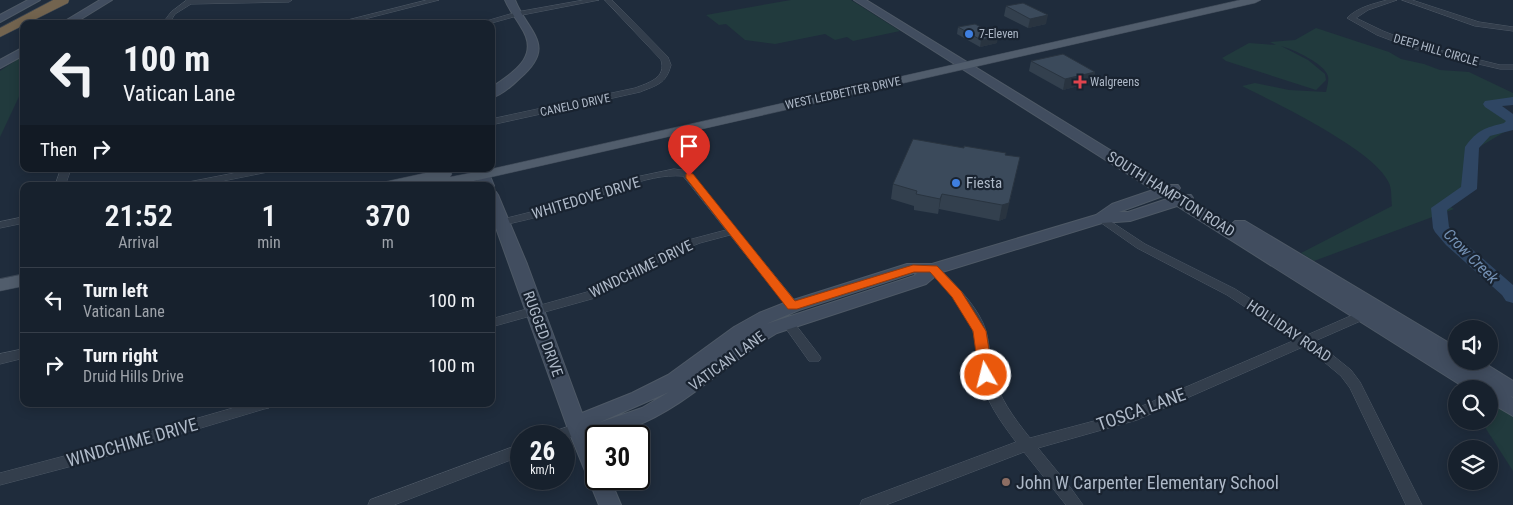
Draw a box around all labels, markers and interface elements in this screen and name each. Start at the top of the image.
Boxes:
place label: 7-Eleven [979,27,1019,41]
marker: 7-Eleven [963,28,975,40]
street label: DEEP HILL CIRCLE [1392,31,1480,69]
text: 100 m [123,39,210,80]
icon: left [40,40,105,105]
street label: WEST LEDBETTER DRIVE [784,74,902,112]
place label: Walgreens [1090,75,1139,89]
marker: Walgreens [1074,76,1086,88]
text: Vatican Lane [123,81,235,106]
street label: CANELO DRIVE [539,91,611,119]
pin [668,125,710,176]
icon: arrive [675,132,703,160]
icon: right [87,135,115,163]
text: Then [40,138,77,161]
street label: SOUTH HAMPTON ROAD [1104,147,1238,241]
street label: WHITEDOVE DRIVE [530,173,642,223]
place label: Fiesta [966,174,1002,192]
marker: Fiesta [950,177,962,189]
text: 21:52 [104,198,173,233]
text: 1 [261,198,277,233]
text: 370 [365,198,410,233]
water label: Crow Creek [1440,225,1503,288]
text: Arrival [118,233,159,252]
text: min [257,233,281,252]
text: m [382,233,394,252]
street label: WINDCHIME DRIVE [586,236,696,302]
text: Turn left [83,279,148,302]
icon: left [40,286,68,314]
text: 100 m [428,289,475,312]
street label: RUGGED DRIVE [519,289,567,379]
street label: HOLLIDAY ROAD [1243,296,1335,366]
text: Vatican Lane [83,302,165,321]
map controls [1448,320,1498,490]
button: sound [1448,320,1498,370]
street label: VATICAN LANE [685,327,769,395]
text: Turn right [83,344,158,367]
position arrow [959,348,1011,400]
icon: right [40,351,68,379]
text: 100 m [428,354,475,377]
text: Druid Hills Drive [83,367,184,386]
button: search [1448,380,1498,430]
street label: TOSCA LANE [1094,383,1188,435]
street label: WINDCHIME DRIVE [64,413,200,471]
speed limit sign: 30 [585,425,650,490]
text: 26 [530,437,555,466]
button: layers [1448,440,1498,490]
text: km/h [530,463,555,477]
place label: John W Carpenter Elementary School [1016,472,1279,493]
marker: John W Carpenter Elementary School [1000,476,1012,488]

